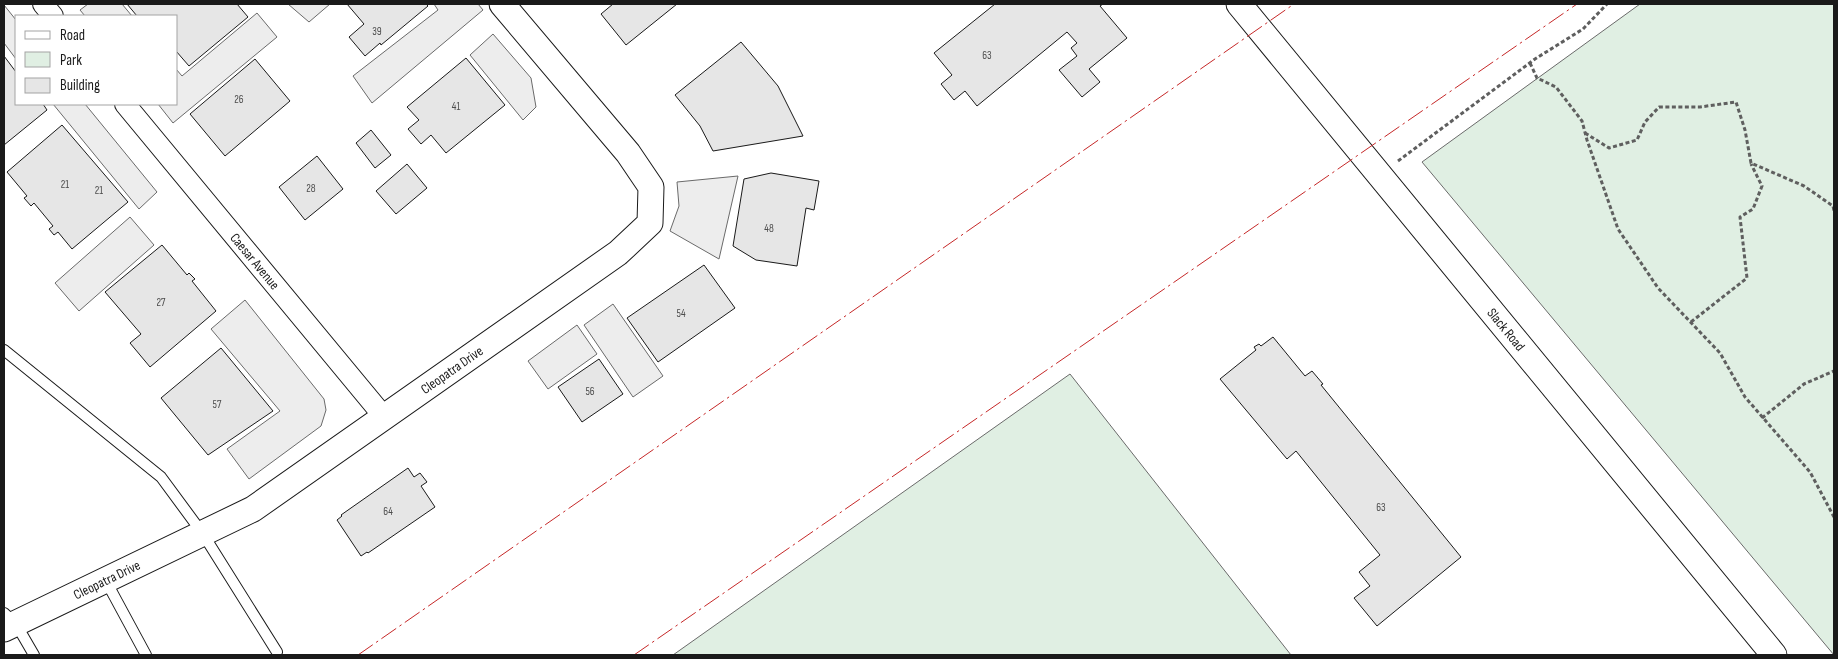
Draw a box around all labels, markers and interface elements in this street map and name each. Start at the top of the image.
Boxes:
legend [15,15,178,105]
house number: 39 [372,25,382,38]
text: Road [60,26,85,45]
house number: 63 [982,49,992,62]
text: Park [60,51,82,70]
text: Building [60,76,100,95]
house number: 26 [234,93,244,106]
house number: 41 [452,100,460,113]
house number: 21 [61,178,69,191]
house number: 28 [306,182,316,195]
house number: 21 [95,184,103,197]
house number: 48 [764,222,774,235]
street label: Caesar Avenue [227,229,284,293]
house number: 27 [157,296,166,309]
street label: Slack Road [1484,304,1529,354]
house number: 54 [676,307,686,320]
street label: Cleopatra Drive [417,342,486,397]
house number: 56 [585,385,595,398]
house number: 57 [213,398,222,411]
house number: 63 [1376,501,1386,514]
house number: 64 [383,505,393,518]
street label: Cleopatra Drive [70,556,143,603]

